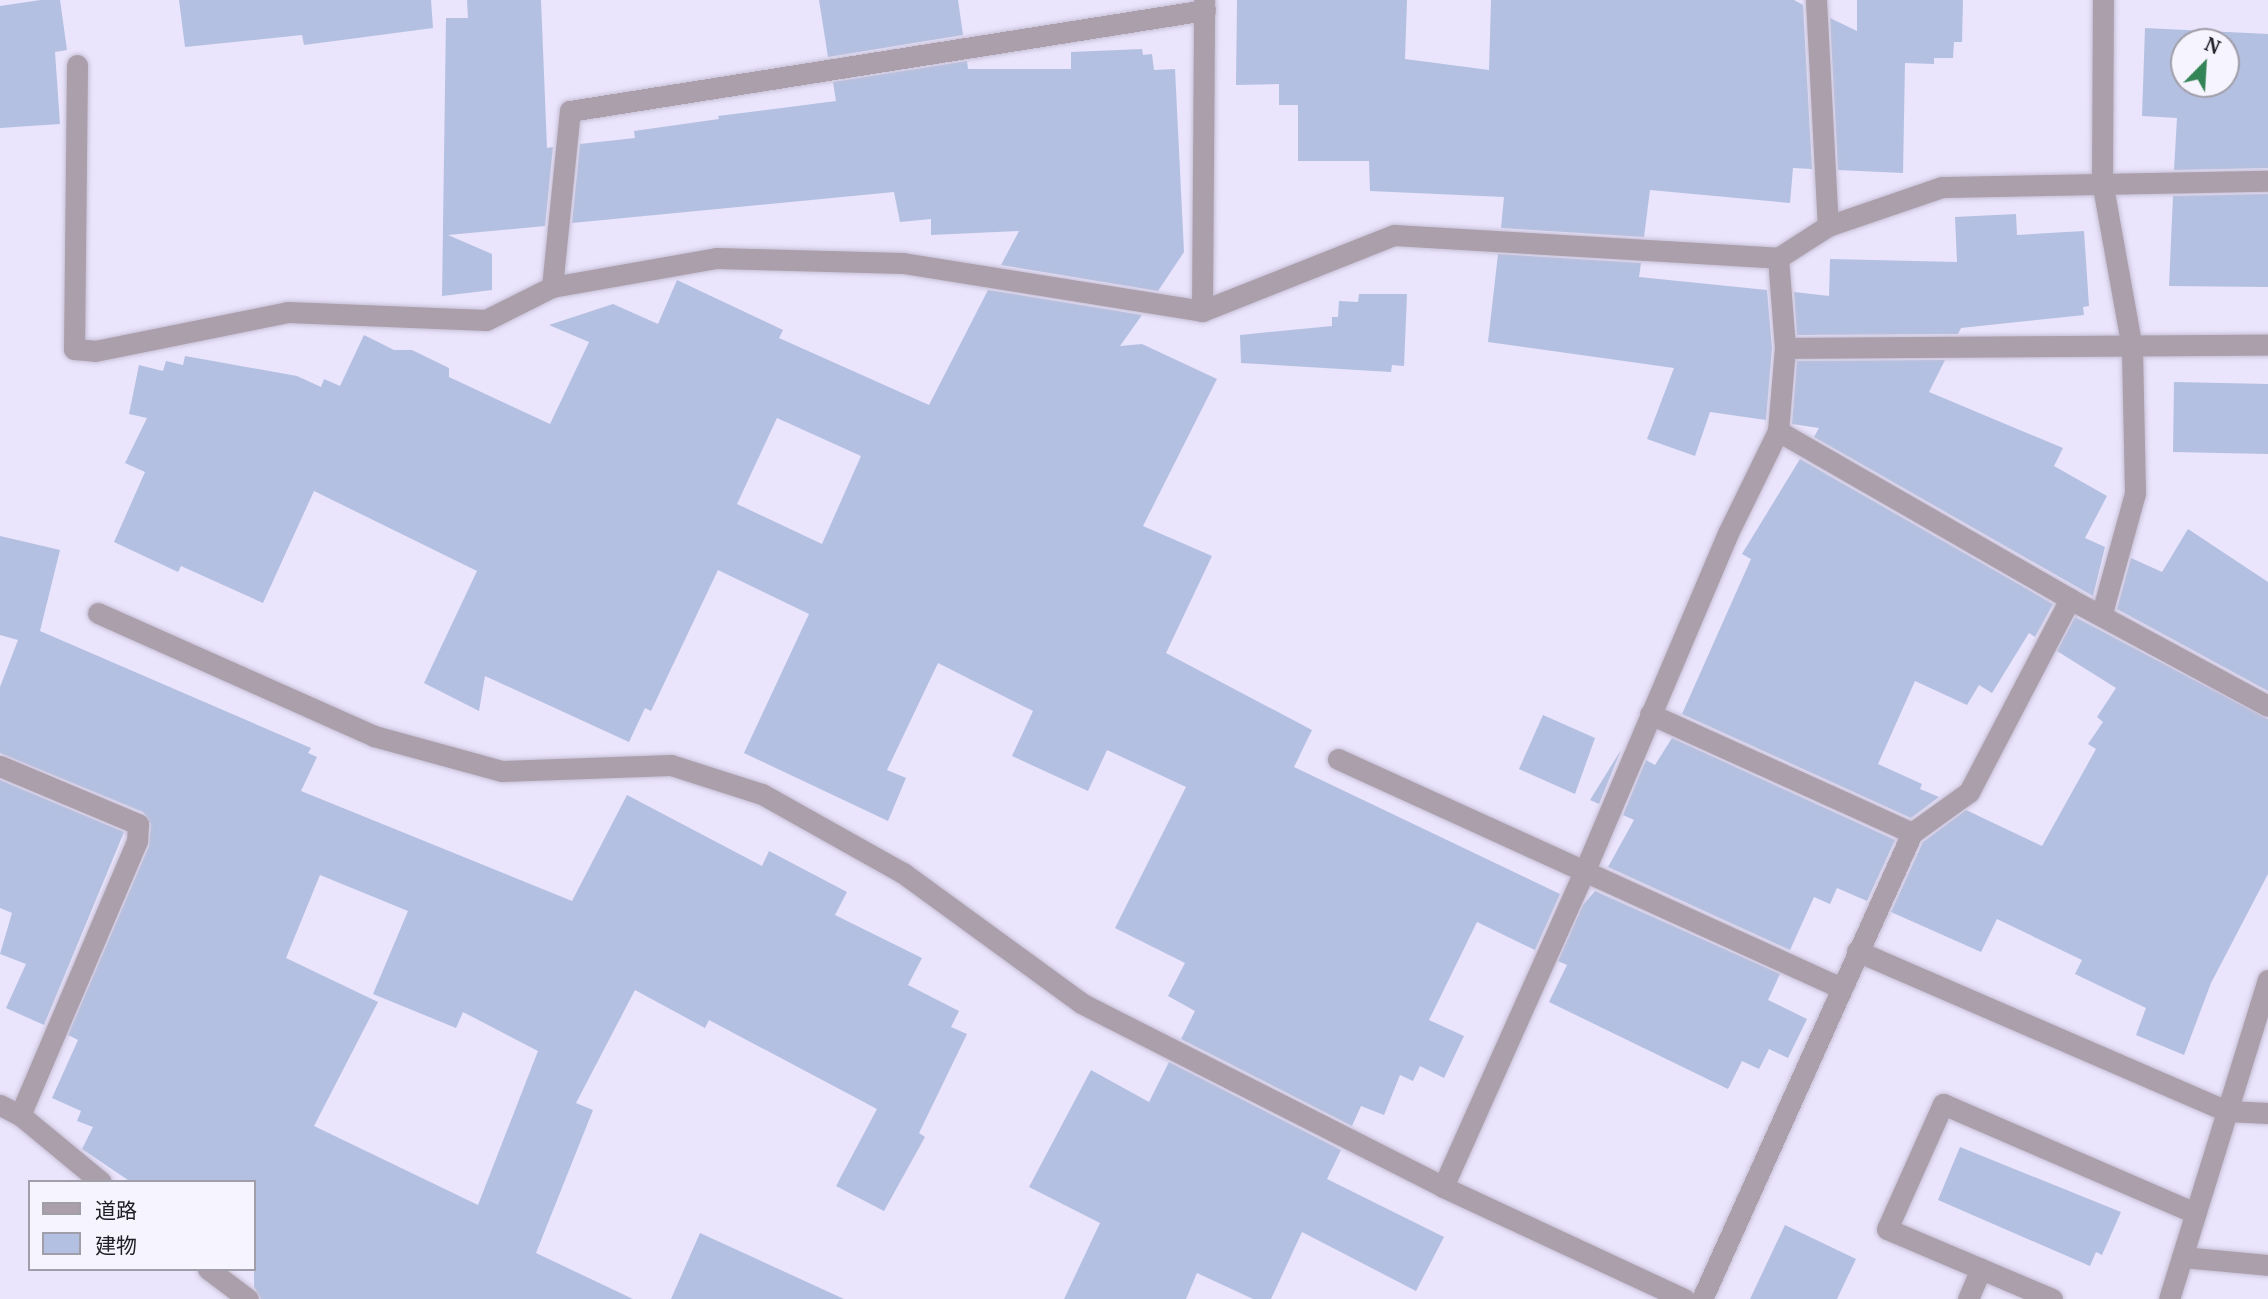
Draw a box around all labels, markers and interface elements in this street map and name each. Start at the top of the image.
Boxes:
north arrow [2170,28,2240,98]
text: N [2201,31,2225,60]
legend [28,1180,256,1271]
text: 道路 [95,1196,137,1224]
text: 建物 [95,1231,137,1259]

